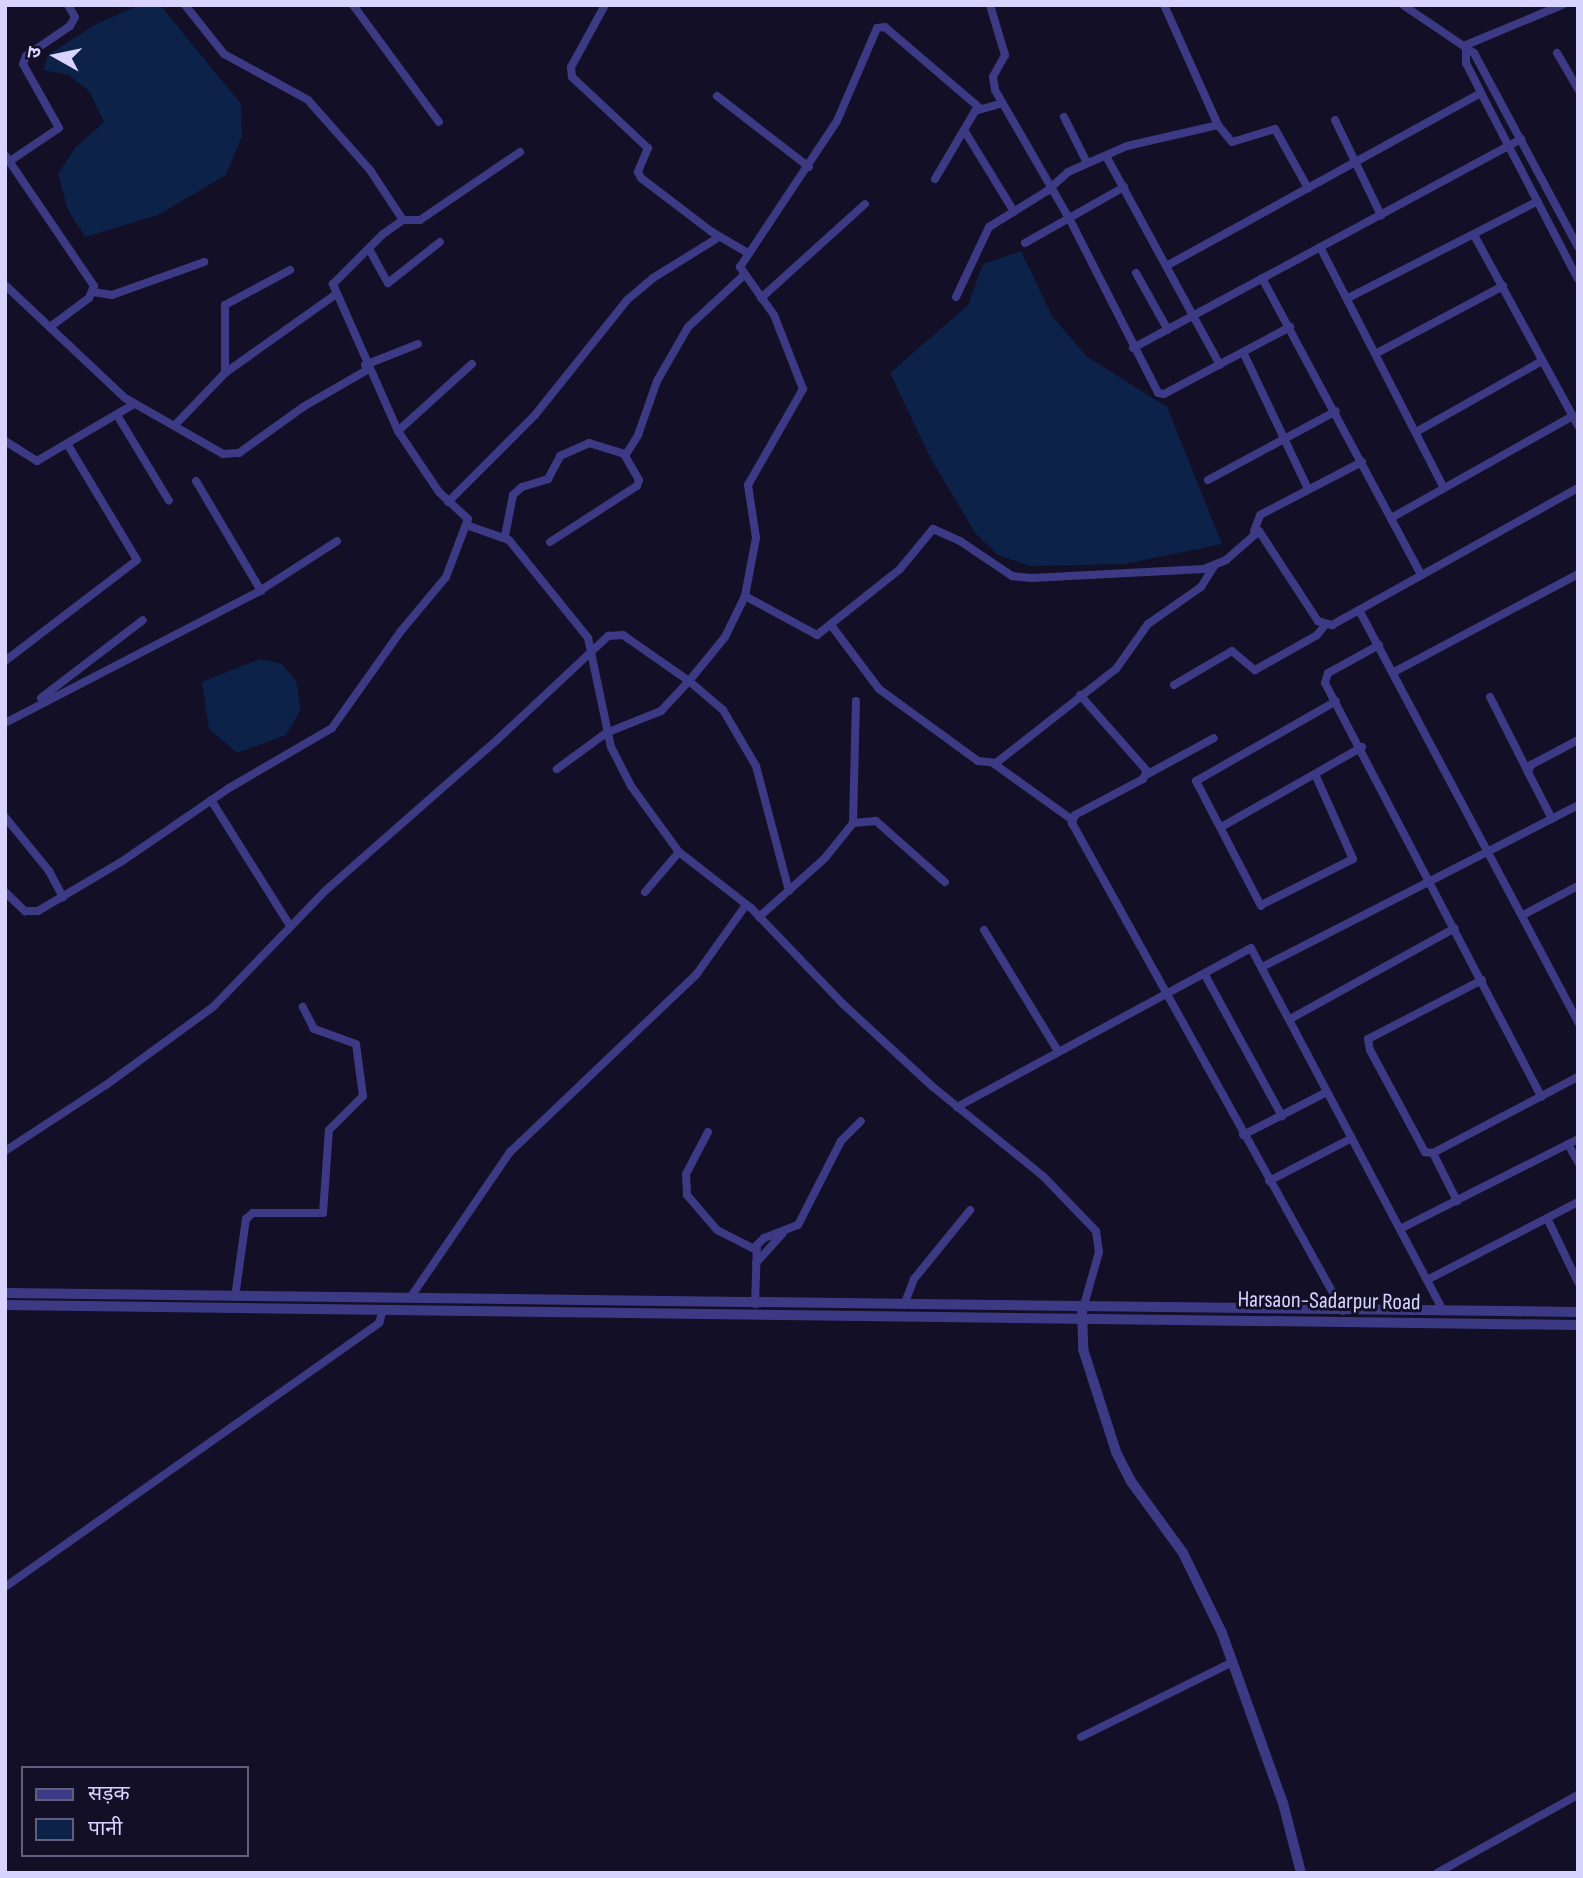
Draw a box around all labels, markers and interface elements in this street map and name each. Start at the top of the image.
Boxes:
north arrow [21,21,91,91]
text: उ [23,45,47,60]
street label: Harsaon-Sadarpur Road [1237,1286,1421,1316]
legend [21,1766,248,1857]
text: सड़क [88,1781,130,1806]
text: पानी [88,1816,122,1841]

